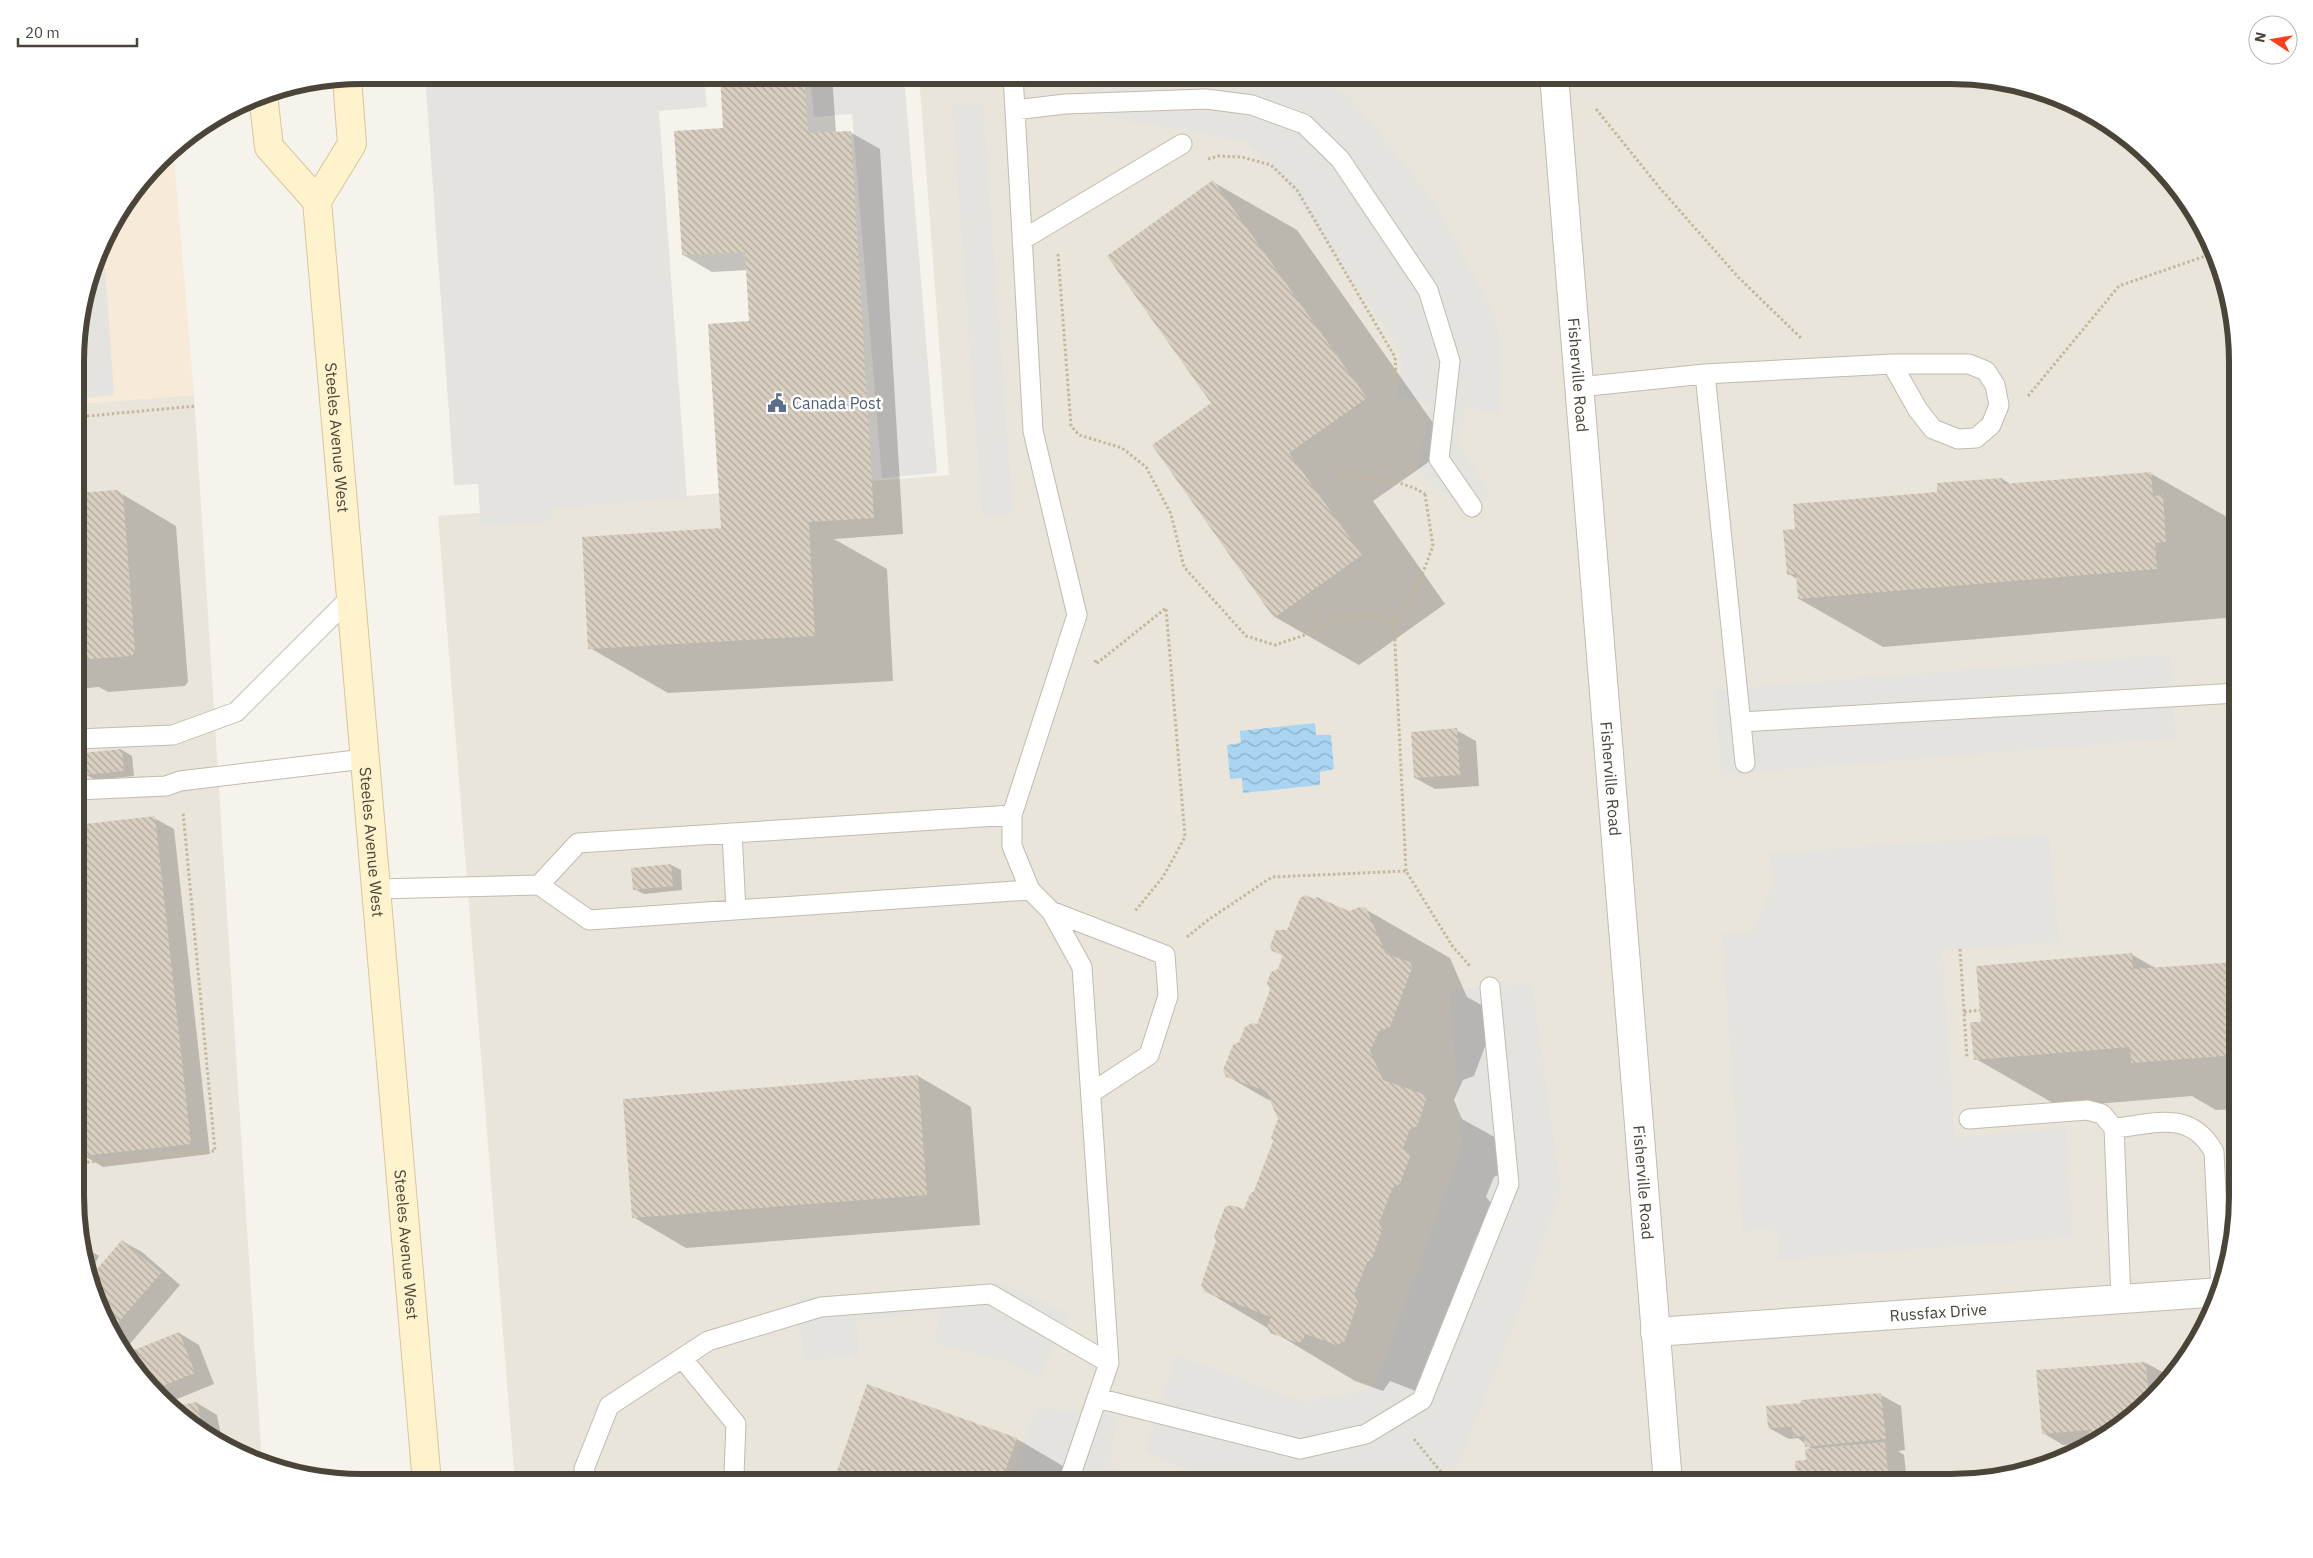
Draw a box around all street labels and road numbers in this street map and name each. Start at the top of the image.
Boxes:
street label: Fisherville Road [1564,317,1593,433]
street label: Steeles Avenue West [321,362,354,513]
street label: Fisherville Road [1596,721,1626,837]
street label: Steeles Avenue West [356,766,388,918]
street label: Fisherville Road [1629,1124,1658,1240]
street label: Steeles Avenue West [390,1169,423,1320]
street label: Russfax Drive [1889,1299,1988,1325]

